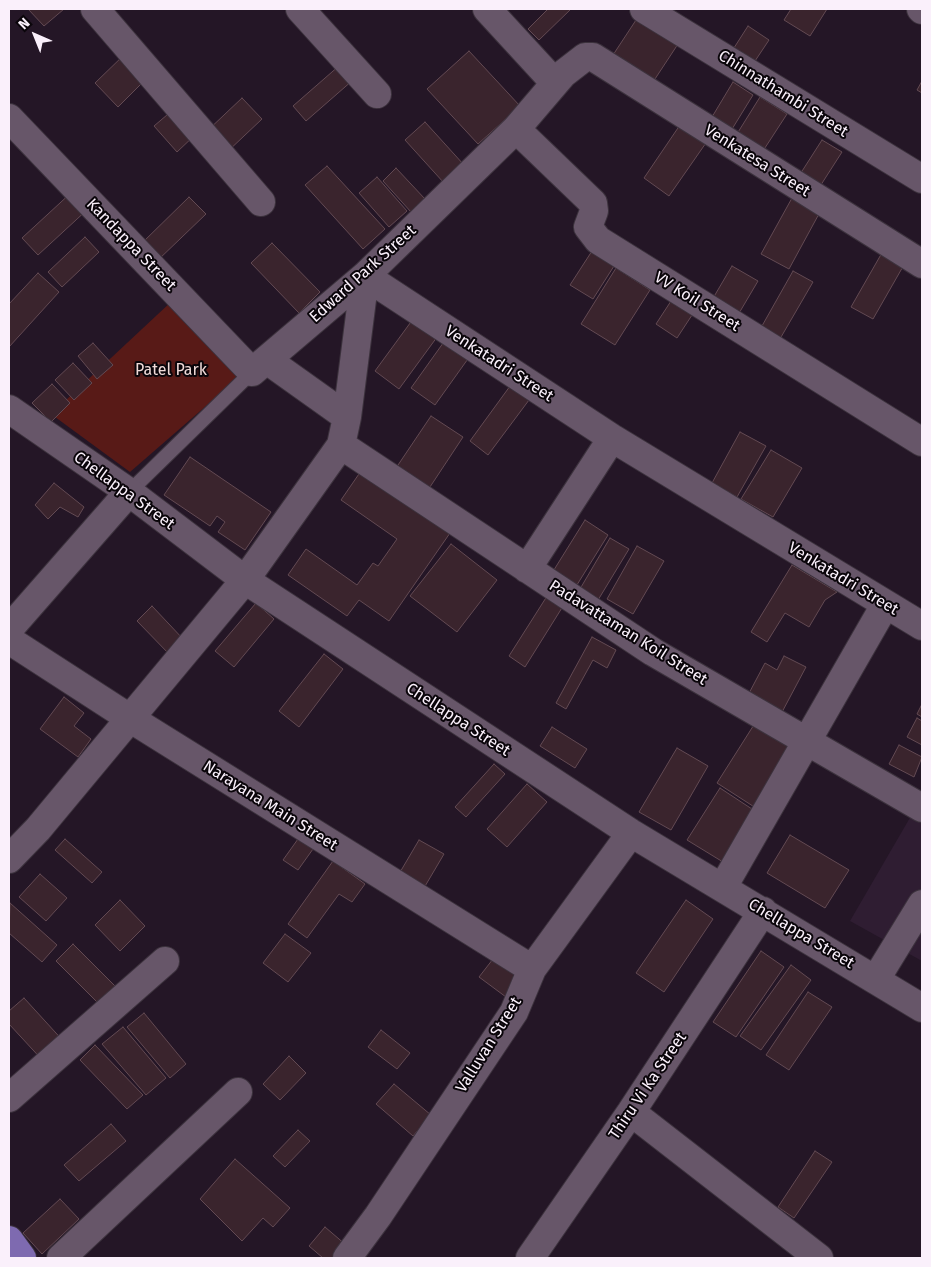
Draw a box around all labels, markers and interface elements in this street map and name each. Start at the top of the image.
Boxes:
north arrow [10,10,60,60]
text: N [15,15,33,33]
street label: Chinnathambi Street [715,46,851,142]
street label: Venkatesa Street [701,121,813,201]
street label: Kandappa Street [82,195,180,295]
street label: Edward Park Street [306,221,420,327]
street label: VV Koil Street [651,268,743,336]
street label: Venkatadri Street [441,322,557,406]
park label: Patel Park [135,361,207,381]
street label: Chellappa Street [70,448,178,534]
street label: Venkatadri Street [784,538,902,620]
street label: Padavattaman Koil Street [545,576,711,690]
street label: Chellappa Street [402,679,514,761]
street label: Narayana Main Street [199,757,341,855]
street label: Chellappa Street [745,895,857,973]
street label: Valluvan Street [452,994,526,1096]
street label: Thiru Vi Ka Street [605,1029,691,1143]

